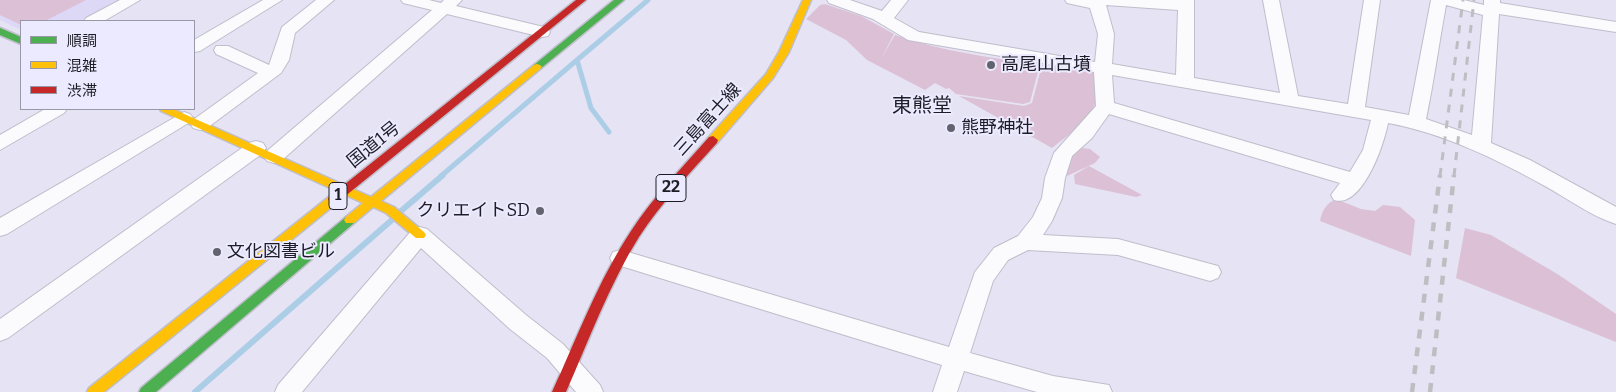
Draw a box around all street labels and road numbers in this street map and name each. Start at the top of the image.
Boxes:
street label: 三島富士線 [670,79,746,161]
street label: 国道1号 [343,117,405,173]
road number: 22 [656,174,686,202]
road number: 1 [329,182,347,210]

